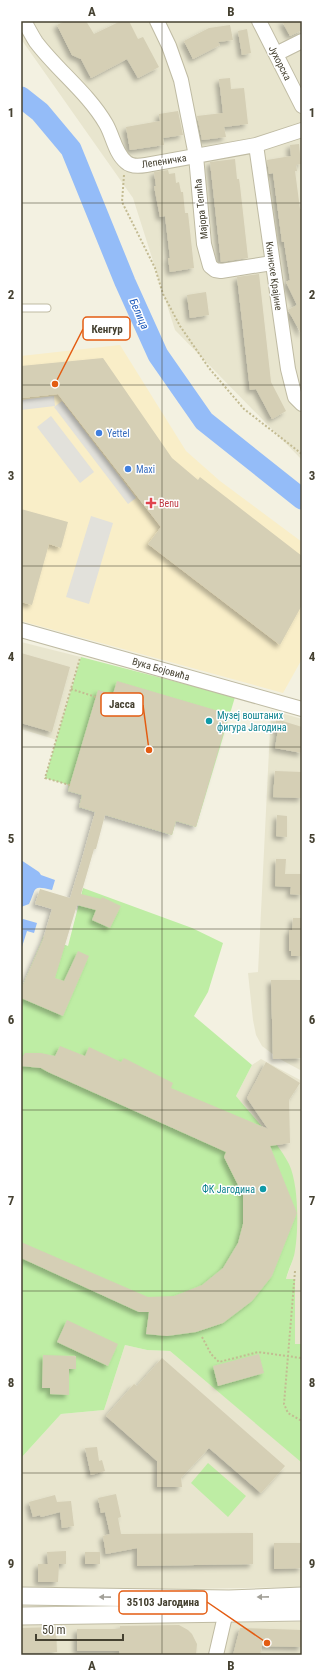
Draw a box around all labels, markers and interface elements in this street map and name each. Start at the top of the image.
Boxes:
text: A [88,4,96,19]
text: B [227,4,235,19]
street label: Јухорска [267,44,293,82]
text: 1 [8,105,14,120]
text: 1 [309,105,315,120]
street label: Лепеничка [141,152,187,170]
street label: Мајора Тепића [192,178,210,240]
street label: Книнске Крајине [264,241,284,311]
text: 2 [8,287,15,302]
text: 2 [309,287,316,302]
water label: Белица [126,297,152,331]
callout: Кенгур [83,317,130,340]
text: Кенгур [91,323,123,336]
marker: Yettel [94,428,104,438]
place label: Yettel [107,428,130,439]
marker: Maxi [123,464,133,474]
place label: Maxi [136,464,155,475]
text: 3 [8,468,14,483]
text: 3 [309,468,315,483]
marker: Benu [146,498,156,508]
place label: Benu [159,498,179,509]
text: 4 [8,649,15,664]
text: 4 [309,649,316,664]
street label: Вука Бојовића [131,656,191,683]
callout: Јасса [101,693,143,716]
text: Јасса [109,698,135,711]
place label: Музеј воштаних фигура Јагодина [217,710,287,733]
marker: Музеј воштаних фигура Јагодина [204,716,214,726]
text: 5 [8,831,15,846]
text: 5 [309,831,316,846]
text: 6 [8,1012,15,1027]
text: 6 [309,1012,316,1027]
place label: ФК Јагодина [202,1183,255,1195]
marker: ФК Јагодина [258,1184,268,1194]
text: 7 [8,1193,15,1208]
text: 7 [309,1193,316,1208]
text: 8 [8,1375,14,1390]
text: 8 [309,1375,315,1390]
text: 9 [8,1556,14,1571]
text: 9 [309,1556,315,1571]
callout: 35103 Јагодина [119,1591,207,1614]
one-way arrow [98,1594,111,1600]
one-way arrow [256,1594,269,1600]
text: 35103 Јагодина [127,1596,199,1609]
scale bar [36,1616,123,1642]
text: 50 m [42,1623,66,1637]
text: A [88,1658,96,1673]
text: B [227,1658,235,1673]

